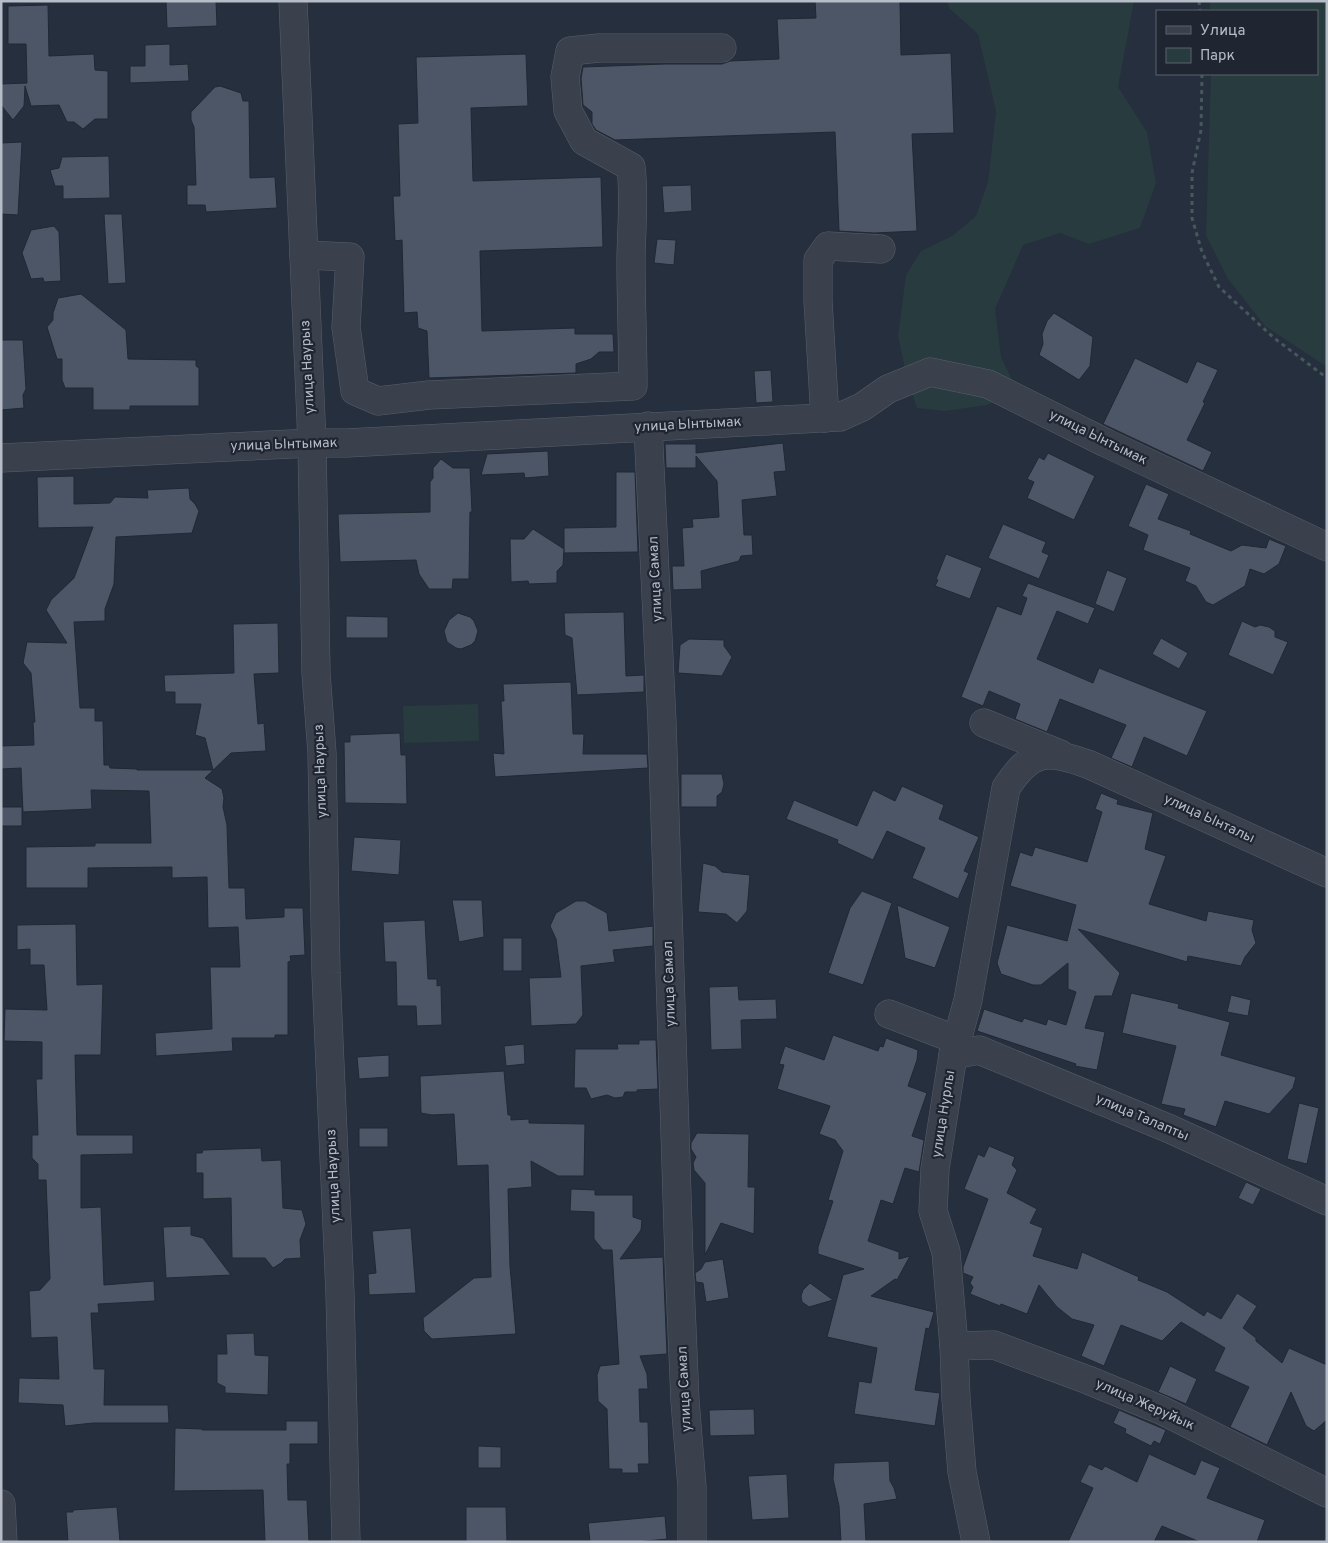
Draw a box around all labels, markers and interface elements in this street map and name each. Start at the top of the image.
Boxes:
legend [1156,10,1318,75]
text: Улица [1200,22,1245,41]
text: Парк [1200,47,1235,66]
street label: улица Наурыз [297,320,319,414]
street label: улица Ынтымак [1046,407,1150,469]
street label: улица Ынтымак [634,414,742,436]
street label: улица Ынтымак [230,435,338,455]
street label: улица Самал [645,536,667,622]
street label: улица Наурыз [311,724,331,818]
street label: улица Ынталы [1161,791,1257,847]
street label: улица Самал [660,941,680,1027]
street label: улица Нурлы [929,1069,959,1159]
street label: улица Талапты [1093,1091,1191,1145]
street label: улица Наурыз [323,1129,345,1223]
street label: улица Самал [674,1346,696,1432]
street label: улица Жеруйык [1093,1376,1197,1434]

